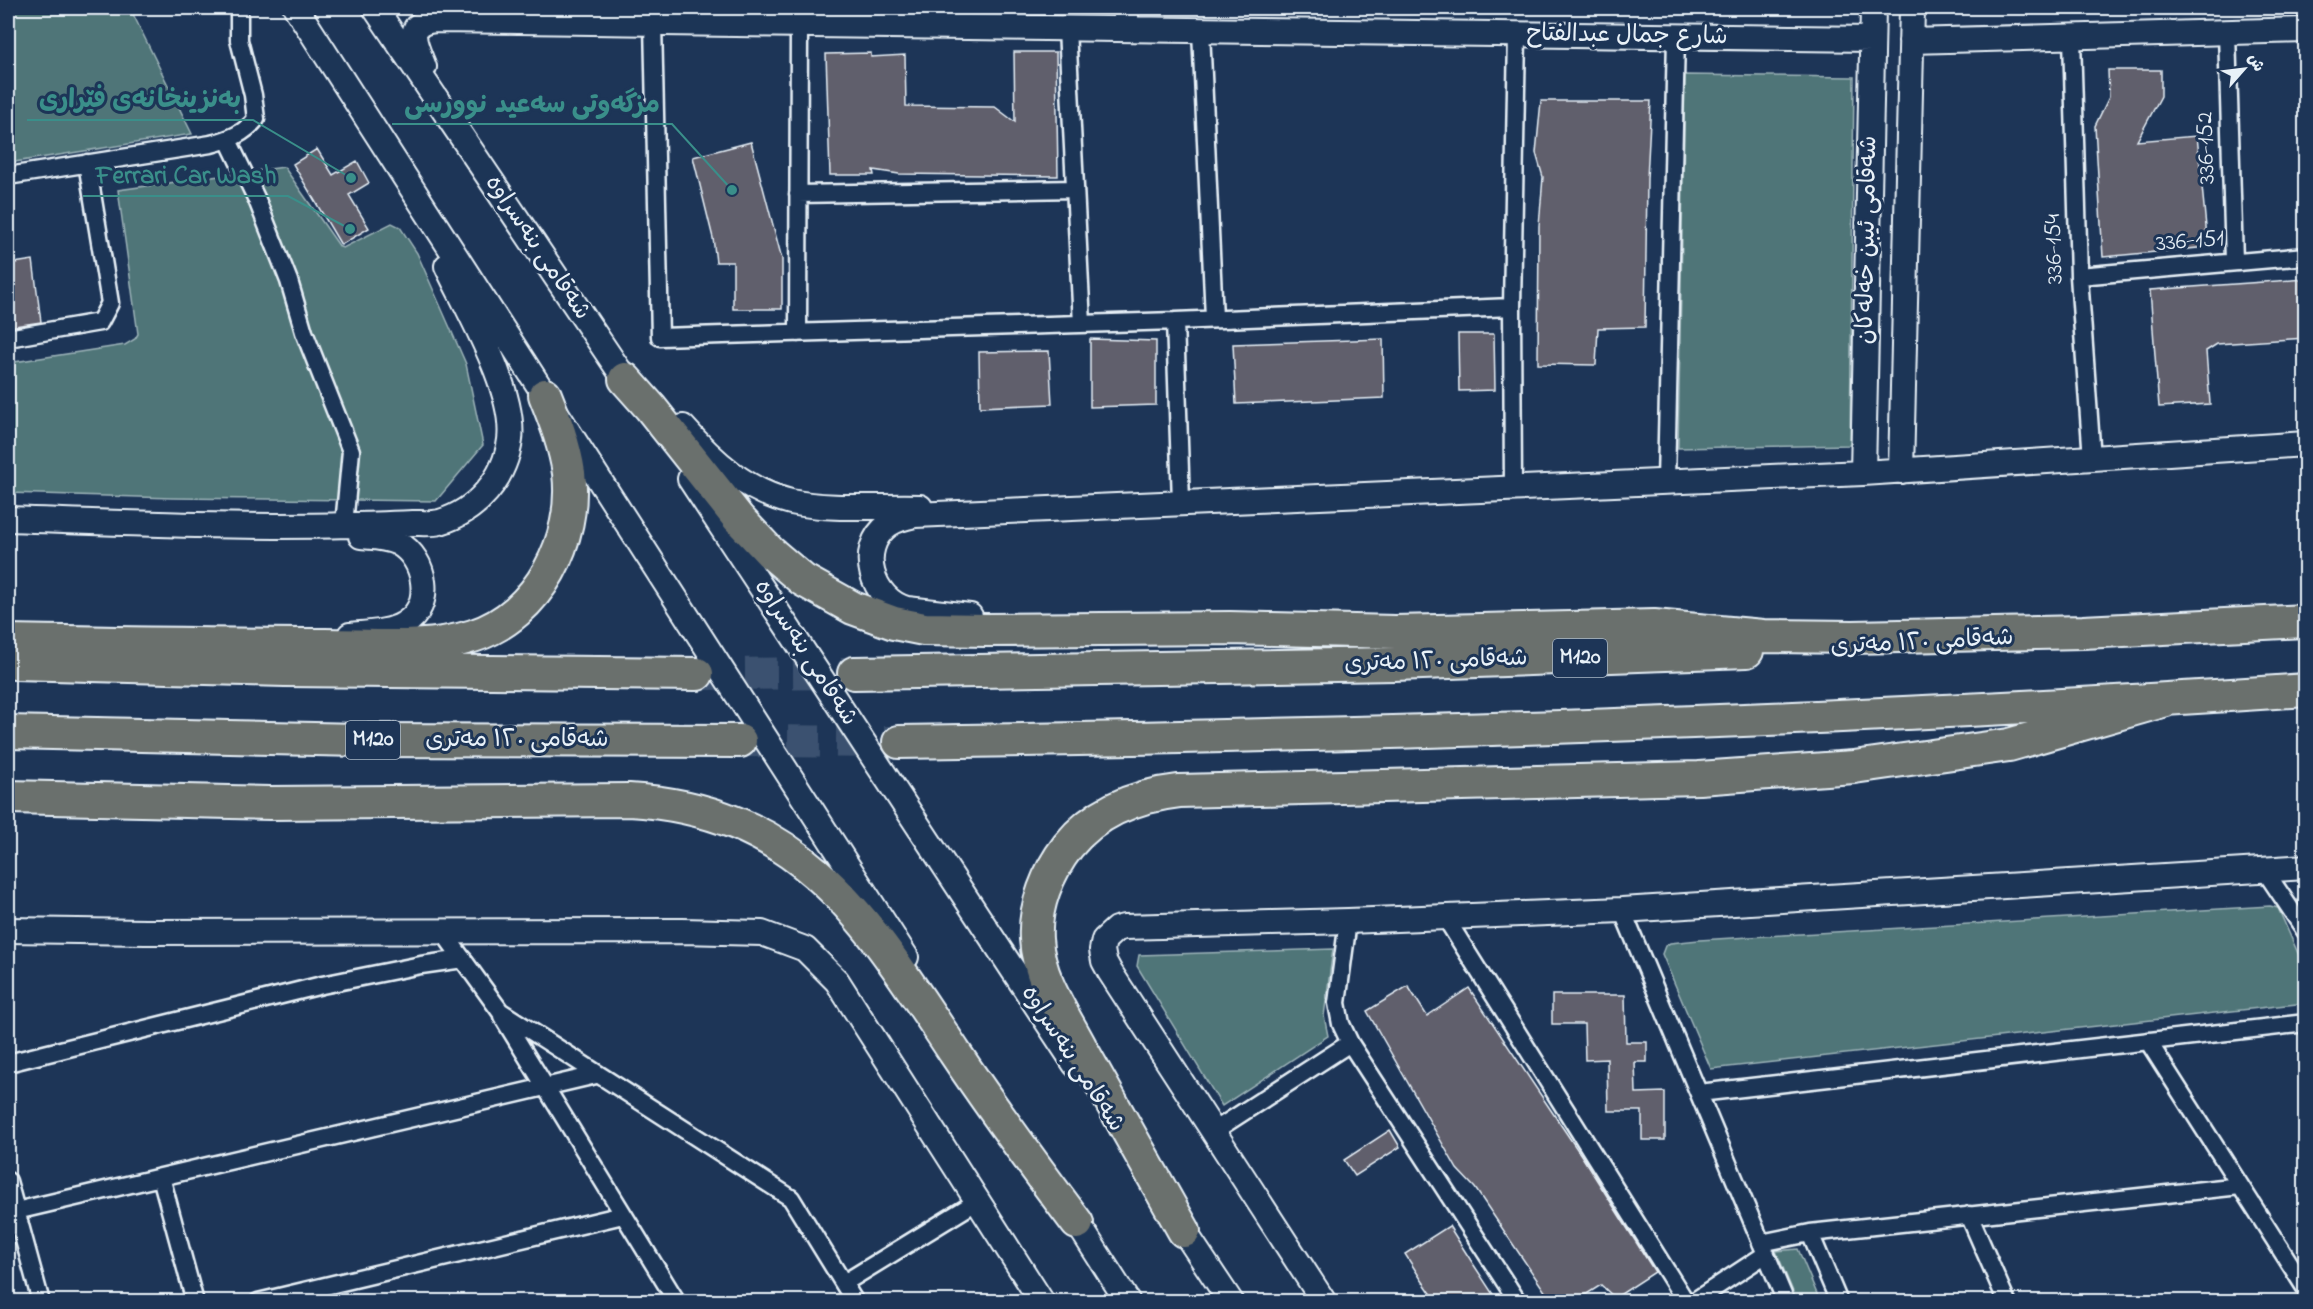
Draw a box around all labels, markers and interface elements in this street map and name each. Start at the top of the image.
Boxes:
street label: شارع جمال عبدالفتاح [1526,17,1728,55]
north arrow [2214,39,2274,99]
text: ش [2241,49,2270,76]
callout: بەنزینخانەی فێراری [27,76,253,120]
callout: مزگەوتی سەعید نوورسی [392,80,672,124]
text: بەنزینخانەی فێراری [39,82,241,120]
text: مزگەوتی سەعید نوورسی [404,87,660,125]
street label: 336-152 [2188,111,2226,185]
street label: شەقامی ئیبن خەلەکان [1849,135,1887,345]
callout: Ferrari Car Wash [83,152,288,196]
text: Ferrari Car Wash [94,158,276,196]
street label: شەقامی بنەسراوە [475,168,599,328]
street label: 336-154 [2036,213,2074,285]
street label: 336-151 [2154,222,2226,262]
street label: شەقامی بنەسراوە [744,573,866,733]
street label: شەقامی ١٢٠ مەتری [1830,621,2014,665]
road number: M120 [1553,639,1607,677]
street label: شەقامی ١٢٠ مەتری [1344,641,1528,683]
road number: M120 [346,721,400,759]
street label: شەقامی ١٢٠ مەتری [425,723,609,758]
street label: شەقامی بنەسراوە [1011,979,1133,1139]

